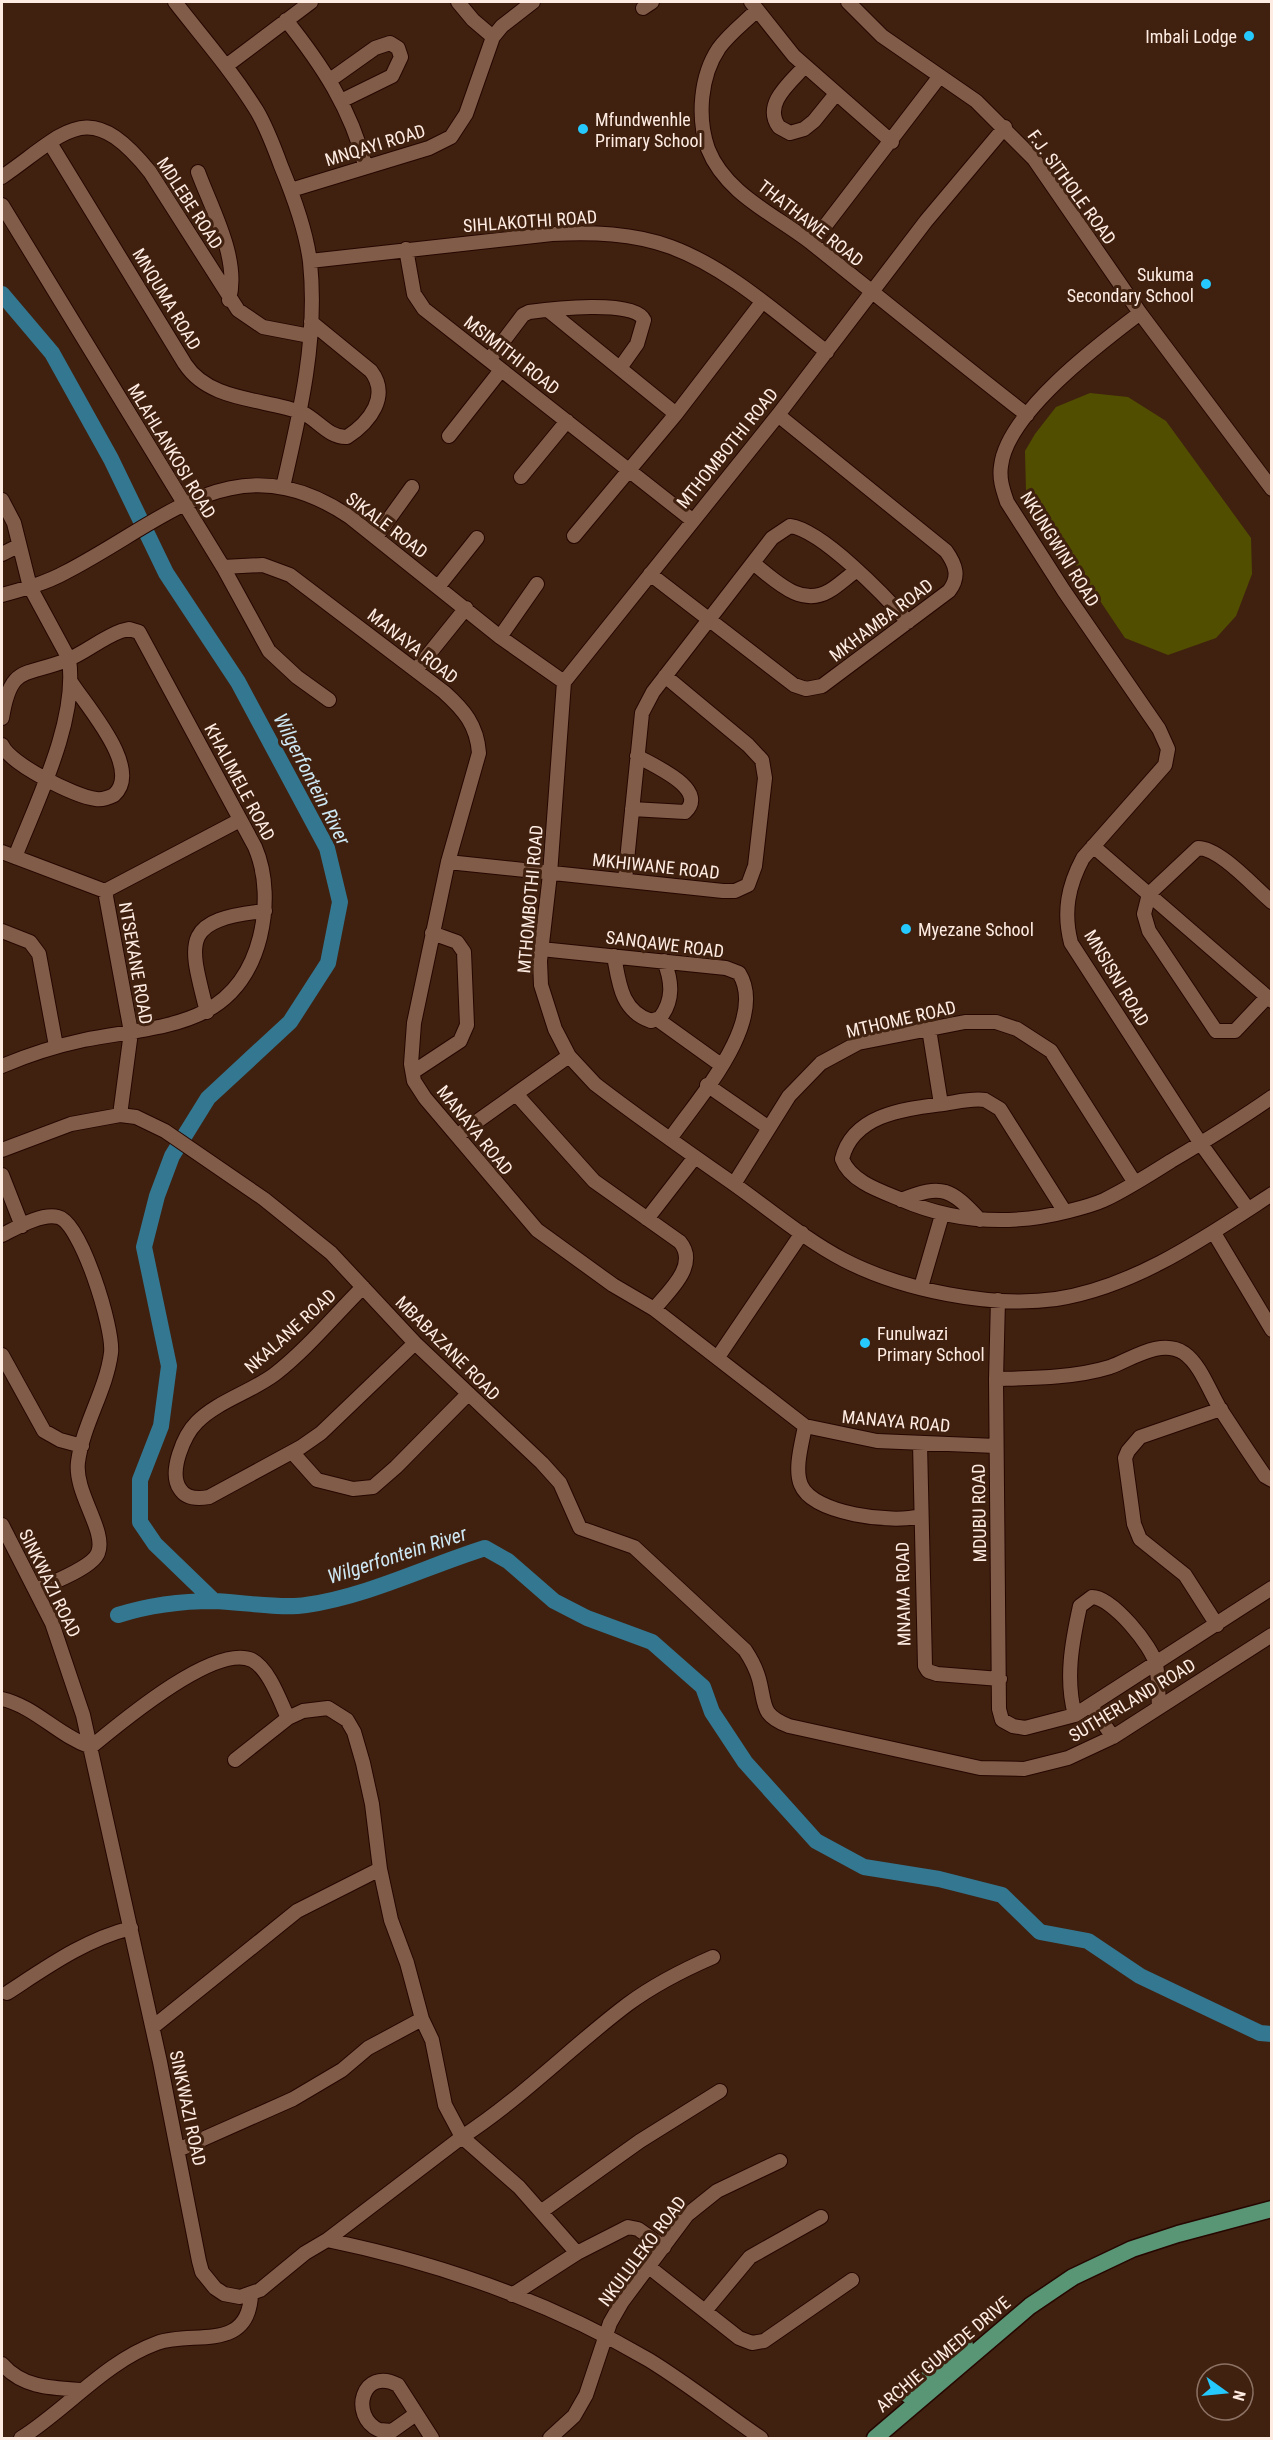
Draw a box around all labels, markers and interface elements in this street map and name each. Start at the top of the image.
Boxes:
place label: Imbali Lodge [1145,26,1237,47]
marker: Imbali Lodge [1242,29,1256,43]
place label: Mfundwenhle Primary School [595,109,703,151]
street label: MNQAYI ROAD [322,120,428,170]
marker: Mfundwenhle Primary School [576,122,590,136]
street label: F.J. SITHOLE ROAD [1023,126,1121,248]
street label: MDLEBE ROAD [153,153,227,253]
street label: THATHAWE ROAD [754,175,868,271]
street label: SIHLAKOTHI ROAD [462,206,598,236]
street label: MNQUMA ROAD [128,244,206,354]
place label: Sukuma Secondary School [1067,264,1194,306]
marker: Sukuma Secondary School [1199,277,1213,291]
street label: MSIMITHI ROAD [460,311,564,399]
street label: MLAHLANKOSI ROAD [124,380,220,522]
street label: MTHOMBOTHI ROAD [672,384,782,512]
street label: SIKALE ROAD [342,488,432,562]
street label: NKUNGWINI ROAD [1016,488,1104,610]
street label: MKHAMBA ROAD [825,574,937,666]
street label: MANAYA ROAD [364,604,462,688]
water label: Wilgerfontein River [268,709,356,850]
street label: KHALIMELE ROAD [200,720,280,844]
street label: MTHOMBOTHI ROAD [513,824,547,974]
street label: MKHIWANE ROAD [591,849,721,883]
street label: NTSEKANE ROAD [115,900,157,1026]
place label: Myezane School [918,919,1034,940]
marker: Myezane School [899,922,913,936]
street label: SANQAWE ROAD [605,926,725,962]
street label: MNSISNI ROAD [1080,926,1154,1030]
street label: MTHOME ROAD [844,996,958,1042]
street label: MANAYA ROAD [433,1081,517,1179]
street label: NKALANE ROAD [240,1285,340,1377]
street label: MBABAZANE ROAD [391,1291,505,1405]
place label: Funulwazi Primary School [877,1323,985,1365]
marker: Funulwazi Primary School [858,1336,872,1350]
street label: MANAYA ROAD [841,1406,951,1436]
street label: MDUBU ROAD [968,1463,990,1563]
water label: Wilgerfontein River [324,1521,471,1589]
street label: SINKWAZI ROAD [15,1526,85,1640]
street label: MNAMA ROAD [892,1542,914,1646]
street label: SUTHERLAND ROAD [1065,1654,1199,1746]
street label: SINKWAZI ROAD [166,2048,210,2168]
street label: NKULULEKO ROAD [594,2192,690,2310]
street label: ARCHIE GUMEDE DRIVE [872,2292,1014,2416]
north arrow [1195,2362,1255,2422]
text: N [1229,2389,1249,2403]

